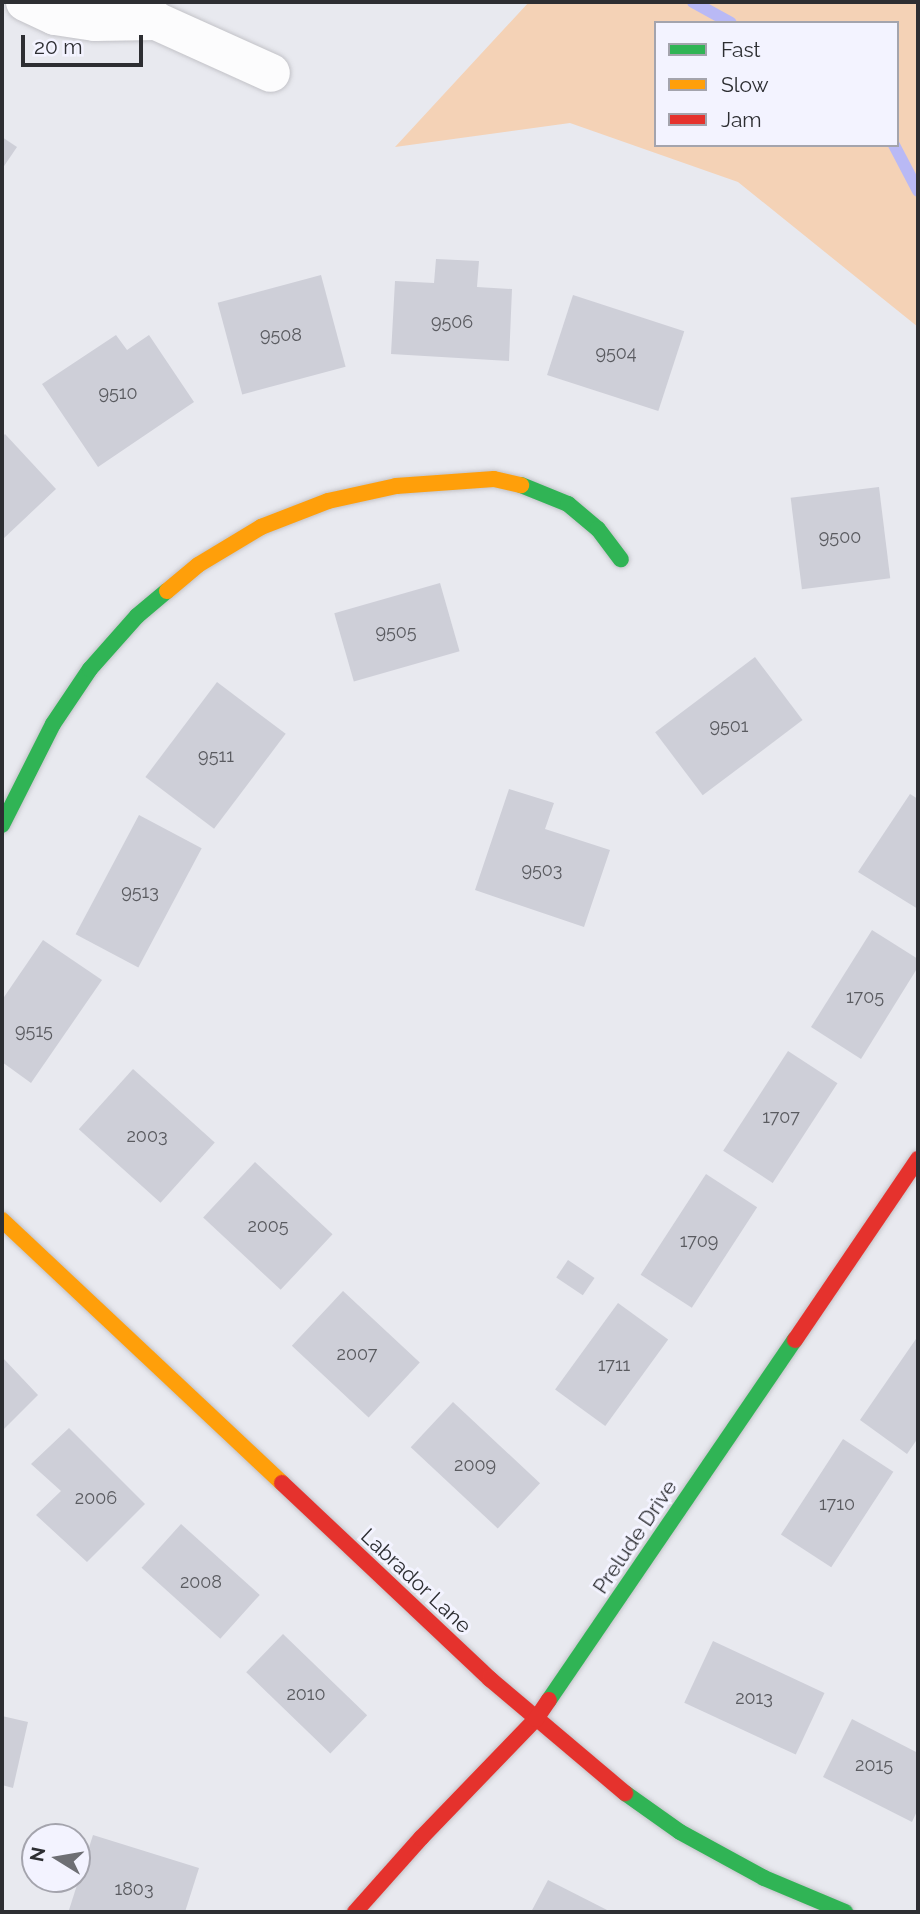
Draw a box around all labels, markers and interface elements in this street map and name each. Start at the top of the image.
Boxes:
scale bar [24,21,147,65]
legend [654,21,899,147]
text: 20 m [34,34,82,59]
text: Fast [721,37,761,62]
text: Slow [721,72,769,97]
text: Jam [721,107,762,132]
house number: 9506 [431,311,473,333]
house number: 9508 [260,324,302,346]
house number: 9504 [595,342,637,364]
house number: 9510 [98,382,138,404]
house number: 9500 [819,526,861,548]
house number: 9505 [375,621,417,643]
house number: 9501 [709,715,749,737]
house number: 9511 [198,745,234,767]
house number: 9503 [522,859,562,881]
house number: 9513 [121,881,159,903]
house number: 1705 [846,986,884,1008]
house number: 9515 [15,1020,53,1042]
house number: 1707 [762,1106,800,1128]
house number: 2003 [126,1125,168,1147]
house number: 2005 [247,1215,289,1237]
house number: 1709 [680,1230,718,1252]
house number: 2007 [337,1343,377,1365]
house number: 1711 [598,1354,630,1376]
house number: 2009 [454,1454,496,1476]
street label: Prelude Drive [588,1475,682,1599]
house number: 2006 [75,1487,117,1509]
house number: 1710 [819,1493,855,1515]
street label: Labrador Lane [355,1523,477,1639]
house number: 2008 [180,1571,222,1593]
house number: 2010 [286,1683,326,1705]
house number: 2013 [735,1687,773,1709]
house number: 2015 [855,1754,893,1776]
north arrow [21,1823,91,1893]
text: N [25,1845,50,1864]
house number: 1803 [114,1878,154,1900]

